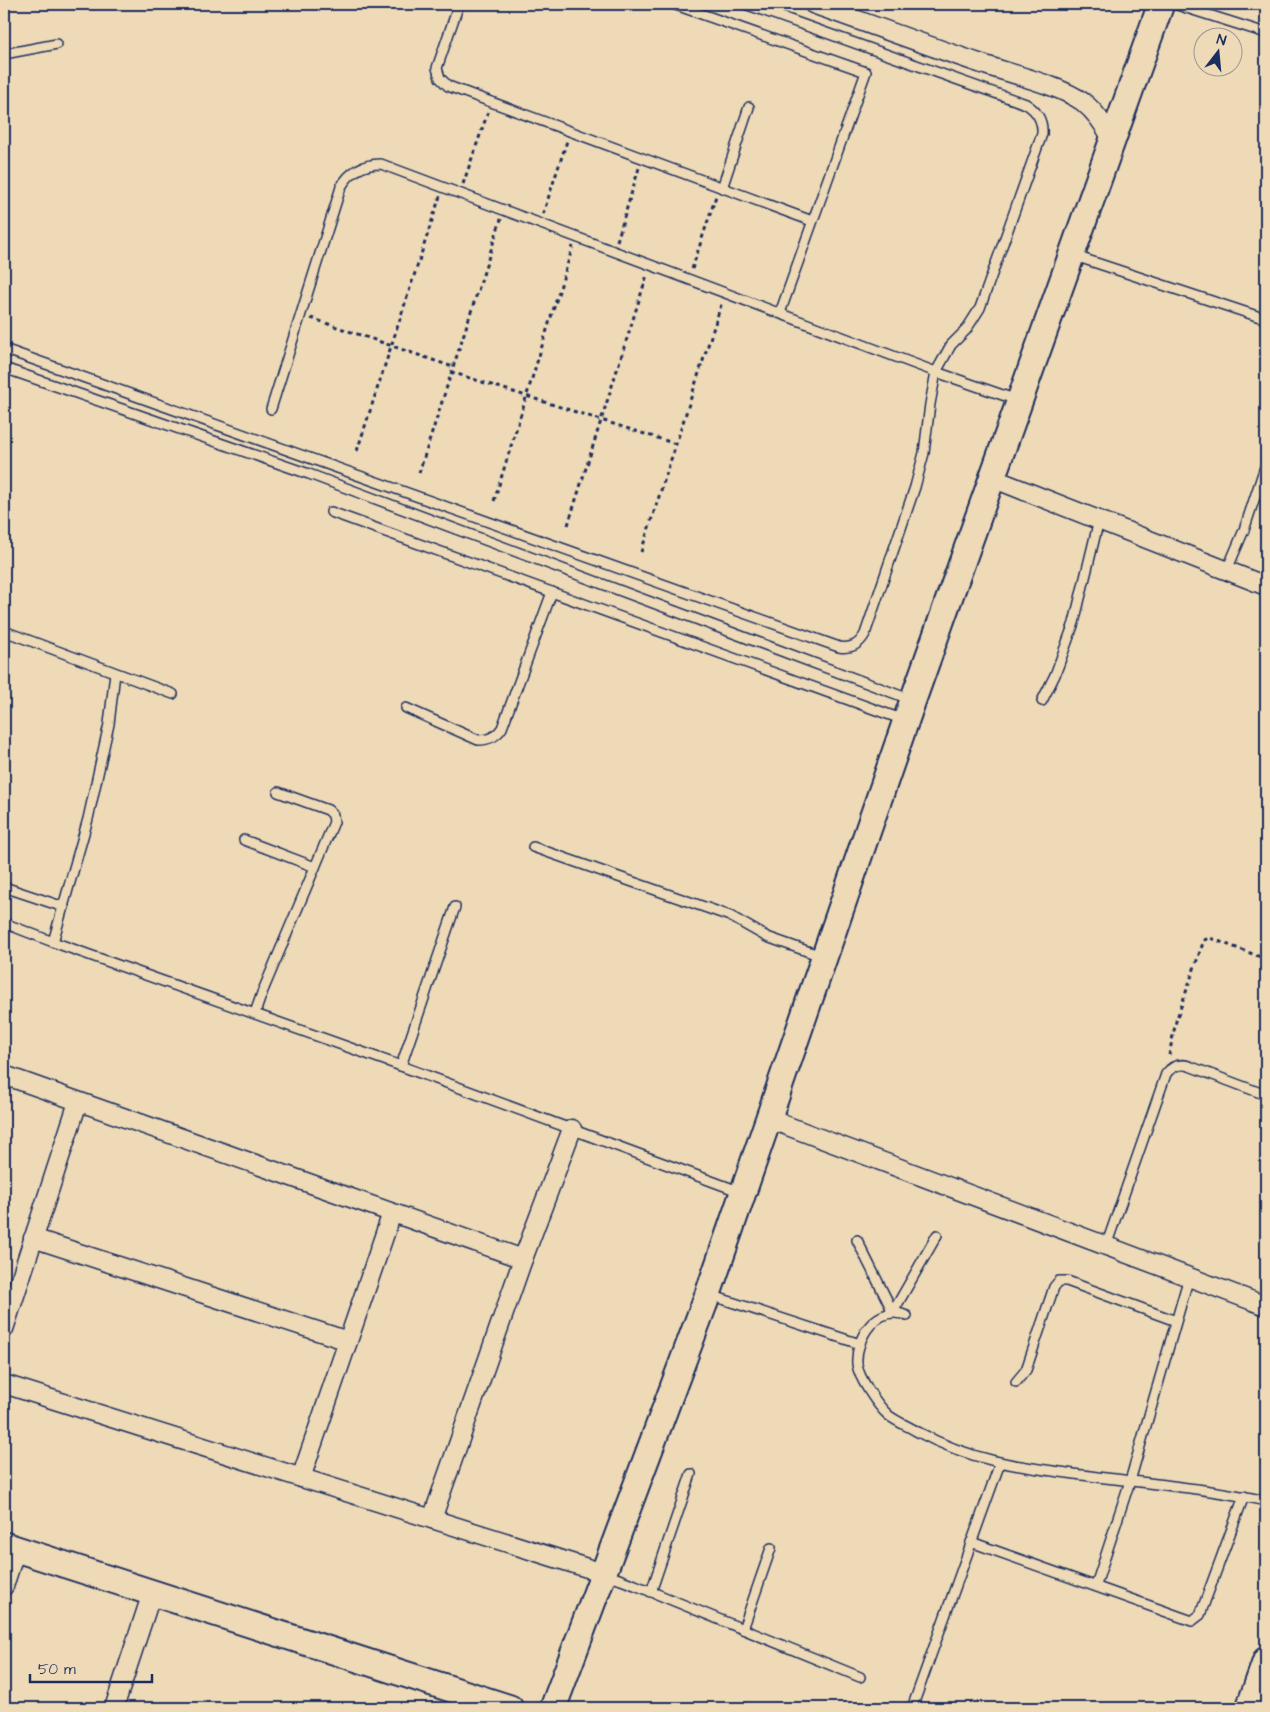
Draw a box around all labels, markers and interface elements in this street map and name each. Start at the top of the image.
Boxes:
north arrow [1192,28,1242,78]
text: N [1214,30,1228,51]
scale bar [30,1652,152,1684]
text: 50 m [38,1659,76,1680]

